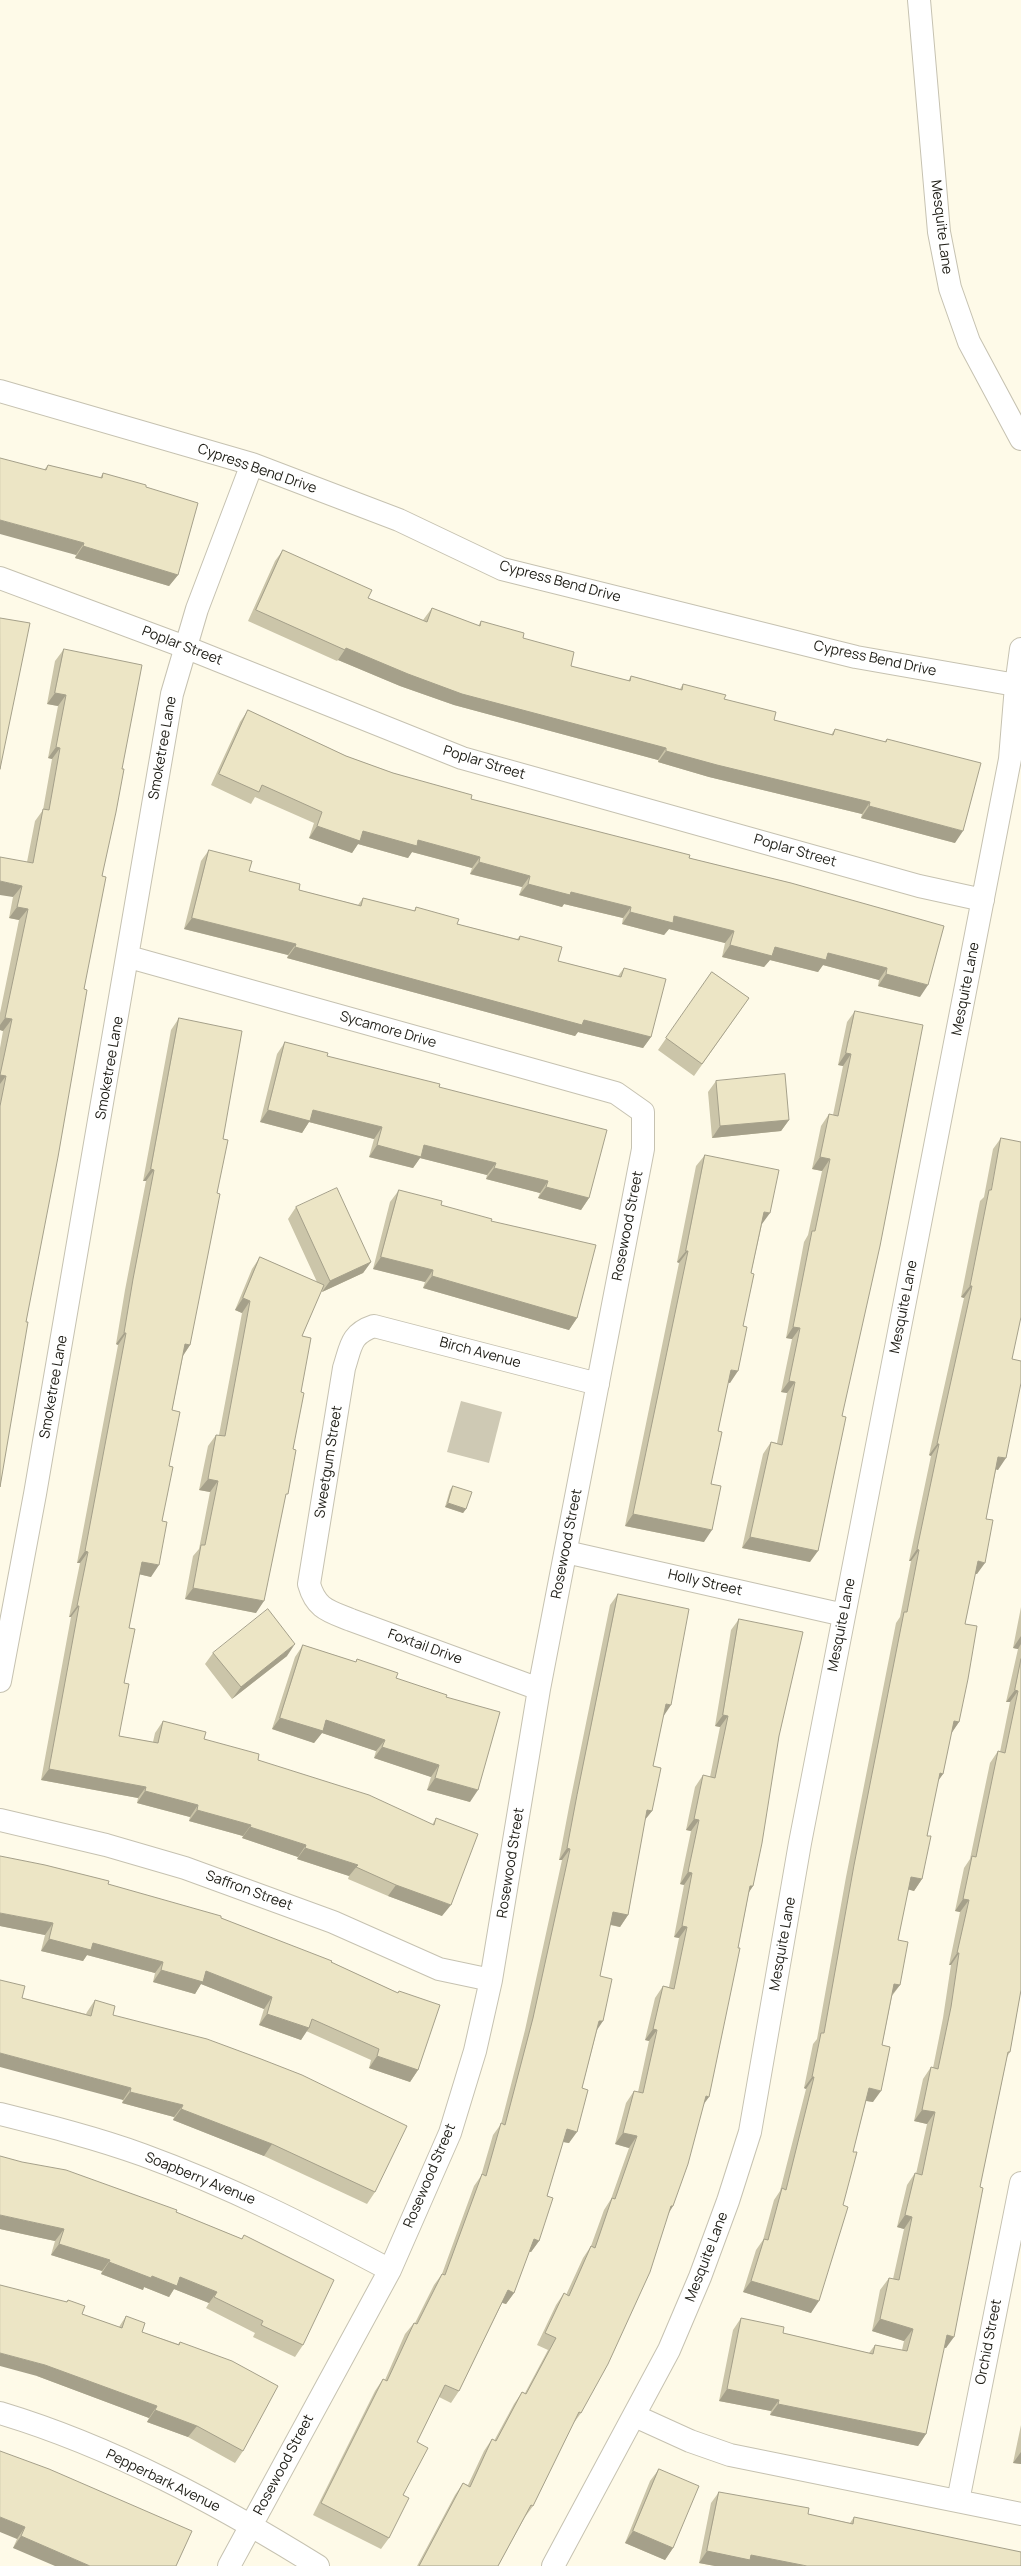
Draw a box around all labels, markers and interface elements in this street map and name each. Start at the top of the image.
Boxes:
street label: Mesquite Lane [927,179,955,275]
street label: Cypress Bend Drive [195,441,319,497]
street label: Cypress Bend Drive [497,558,623,606]
street label: Poplar Street [139,623,225,669]
street label: Cypress Bend Drive [812,638,938,680]
street label: Smoketree Lane [146,695,180,801]
street label: Poplar Street [441,743,527,783]
street label: Poplar Street [752,831,838,871]
street label: Mesquite Lane [949,941,983,1037]
street label: Sycamore Drive [338,1008,438,1052]
street label: Smoketree Lane [93,1015,127,1121]
street label: Rosewood Street [609,1170,647,1282]
street label: Mesquite Lane [887,1259,921,1355]
street label: Smoketree Lane [37,1334,71,1440]
street label: Birch Avenue [437,1334,523,1372]
street label: Sweetgum Street [312,1405,346,1519]
street label: Rosewood Street [548,1488,586,1600]
street label: Holly Street [666,1566,744,1600]
street label: Mesquite Lane [825,1577,859,1673]
street label: Foxtail Drive [386,1626,464,1668]
street label: Rosewood Street [494,1807,528,1919]
street label: Saffron Street [203,1868,295,1914]
street label: Mesquite Lane [766,1896,800,1992]
street label: Rosewood Street [400,2121,460,2231]
street label: Soapberry Avenue [142,2149,258,2209]
street label: Mesquite Lane [682,2210,732,2304]
street label: Orchid Street [972,2298,1006,2386]
street label: Rosewood Street [250,2412,318,2518]
street label: Pepperbark Avenue [103,2446,223,2516]

